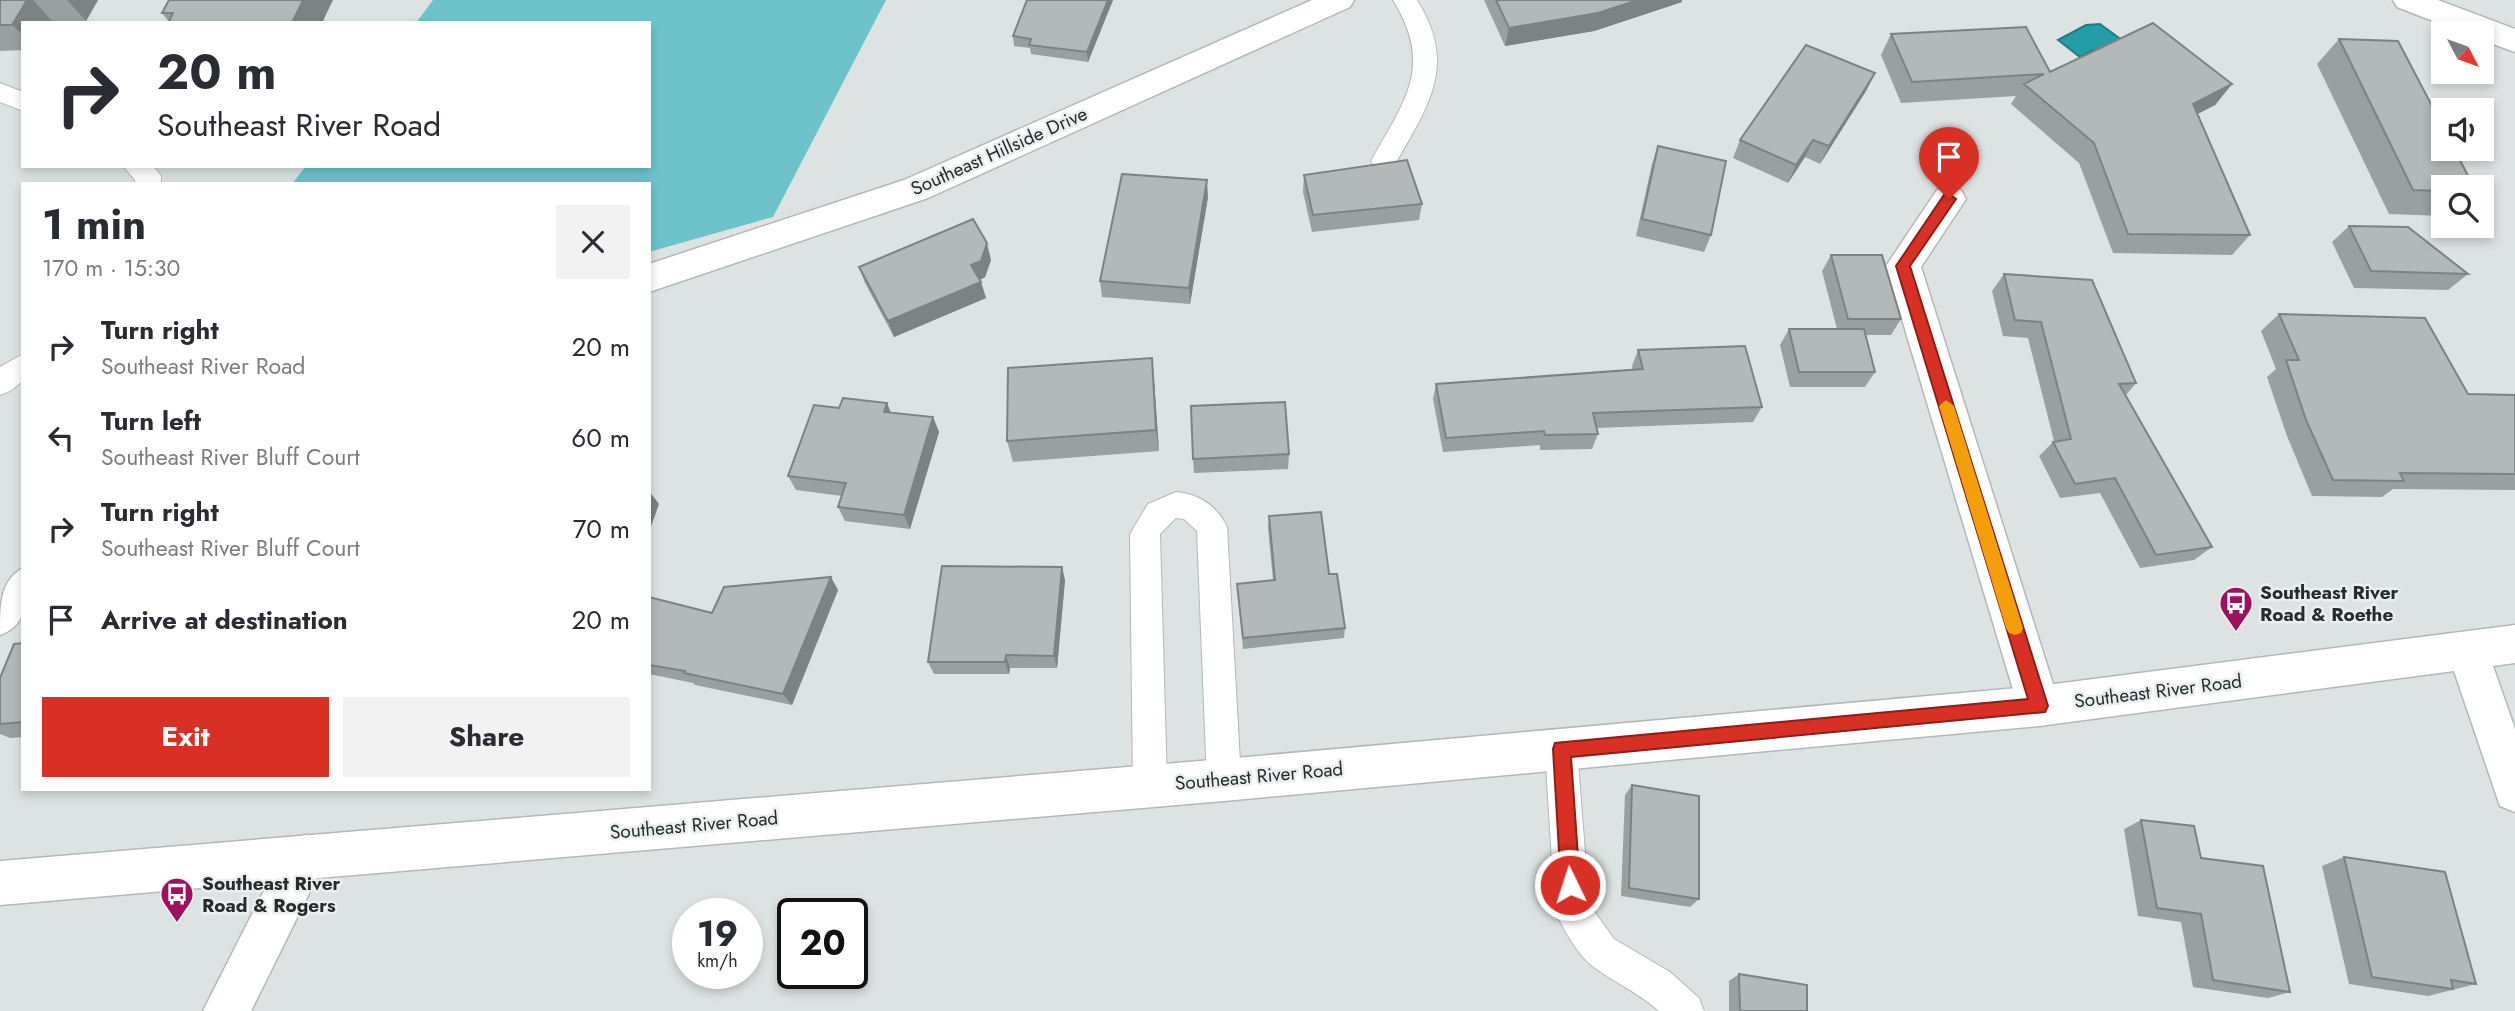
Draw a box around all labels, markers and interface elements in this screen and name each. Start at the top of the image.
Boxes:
north arrow [2431,21,2494,84]
map controls [2431,21,2494,238]
text: 20 m [157,37,276,107]
icon: right [42,49,133,140]
button: sound [2431,98,2494,161]
street label: Southeast Hillside Drive [906,100,1092,202]
text: Southeast River Road [157,102,441,148]
pin [1919,127,1979,199]
icon: arrive [1930,138,1968,176]
button: search [2431,175,2494,238]
text: 1 min [42,194,146,255]
button: close [556,205,630,279]
text: 170 m · 15:30 [42,251,180,285]
text: Turn right [101,311,219,349]
icon: right [42,328,80,366]
text: 20 m [572,328,630,366]
text: Southeast River Road [101,349,305,383]
text: Turn left [101,402,201,440]
icon: left [42,419,80,457]
text: 60 m [571,419,630,457]
text: Southeast River Bluff Court [101,440,360,474]
text: Turn right [101,493,219,531]
icon: right [42,510,80,548]
text: 70 m [573,510,630,548]
text: Southeast River Bluff Court [101,531,360,565]
place label: Southeast River Road & Roethe [2260,579,2399,628]
bus stop icon: Southeast River Road & Roethe [2217,584,2255,633]
icon: arrive [42,601,80,639]
text: Arrive at destination [101,601,348,639]
text: 20 m [572,601,630,639]
street label: Southeast River Road [2073,667,2243,715]
button: Exit [42,697,329,777]
button: Share [343,697,630,777]
street label: Southeast River Road [1174,755,1344,797]
street label: Southeast River Road [609,804,779,846]
position arrow [1533,848,1607,922]
place label: Southeast River Road & Rogers [202,870,341,919]
bus stop icon: Southeast River Road & Rogers [158,875,196,924]
speed limit sign: 20 [777,898,868,989]
text: 19 [697,909,738,959]
text: km/h [697,948,738,974]

